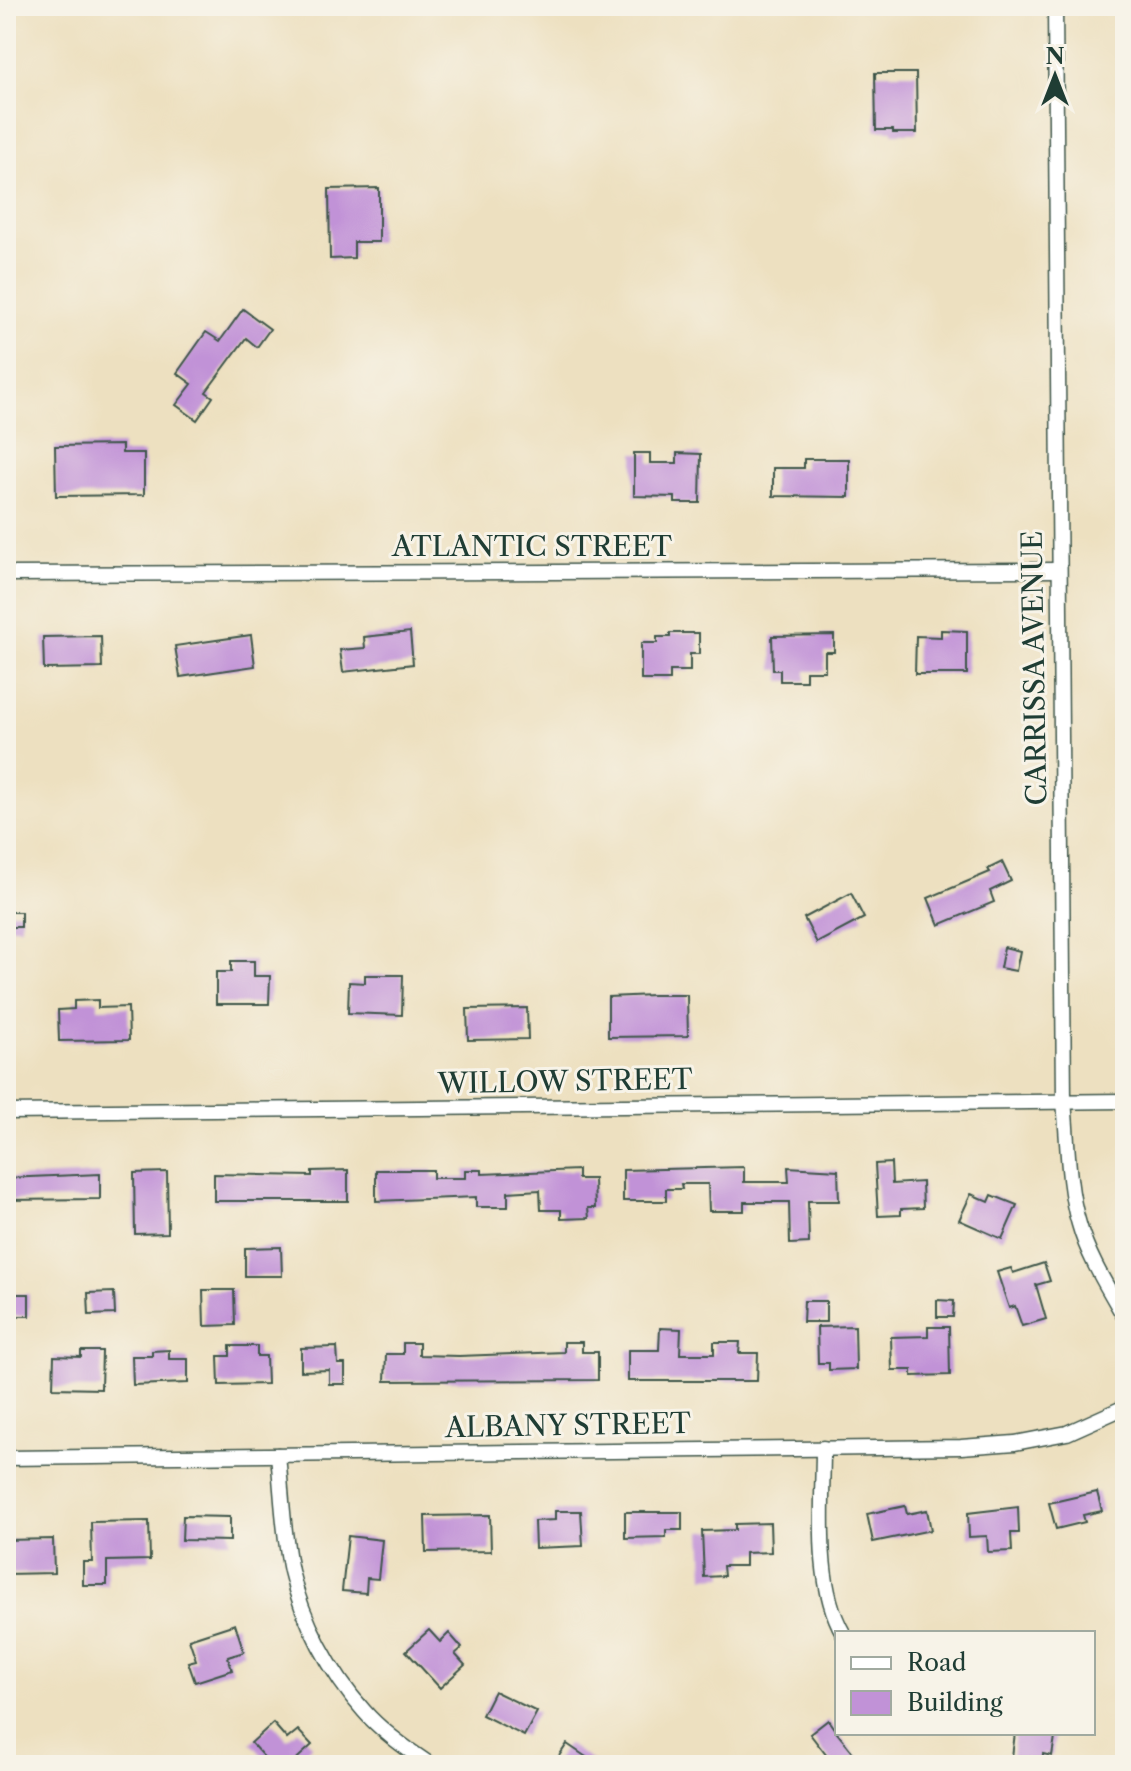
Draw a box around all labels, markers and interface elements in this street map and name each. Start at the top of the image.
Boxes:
north arrow [1015,36,1095,116]
text: N [1045,43,1065,70]
street label: ATLANTIC STREET [391,529,672,563]
street label: CARRISSA AVENUE [1015,530,1053,806]
street label: WILLOW STREET [436,1062,693,1100]
street label: ALBANY STREET [444,1406,691,1444]
legend [835,1631,1095,1735]
text: Road [907,1648,967,1677]
text: Building [907,1688,1003,1717]

